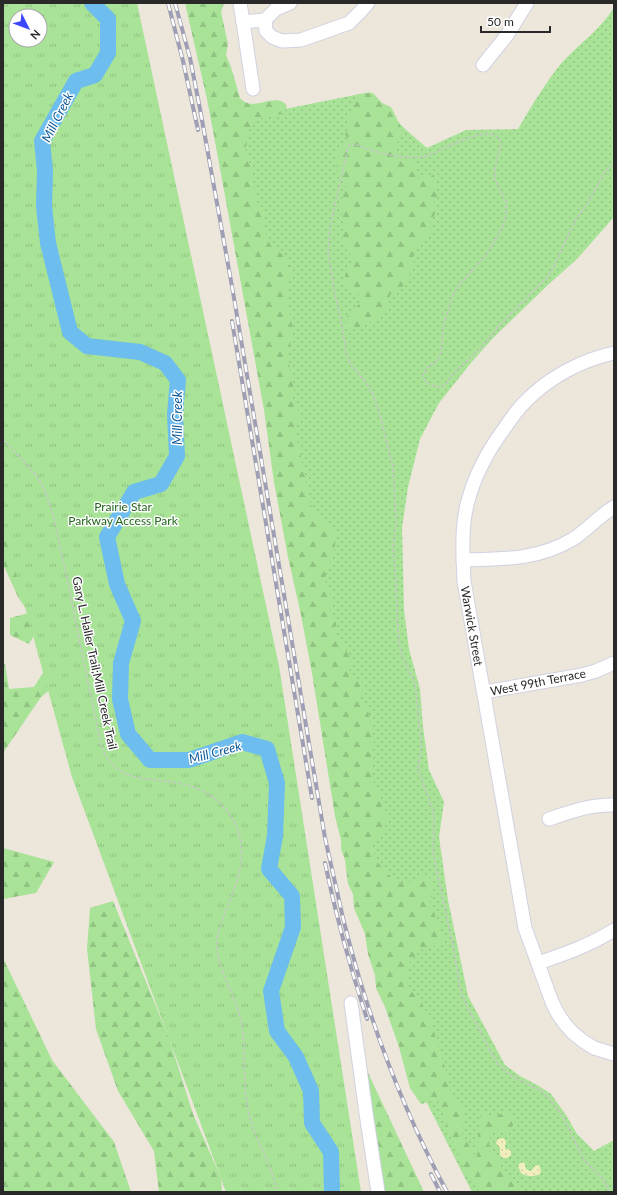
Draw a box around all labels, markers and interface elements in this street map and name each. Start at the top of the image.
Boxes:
north arrow [8,8,48,48]
scale bar [481,8,550,34]
text: 50 m [487,14,514,29]
text: N [28,28,43,43]
water label: Mill Creek [38,89,77,145]
water label: Mill Creek [169,390,185,445]
park label: Prairie Star Parkway Access Park [68,499,179,528]
street label: Gary L. Haller Trail;Mill Creek Trail [69,575,121,751]
street label: Warwick Street [458,585,487,668]
street label: West 99th Terrace [489,665,587,699]
water label: Mill Creek [187,737,244,767]

